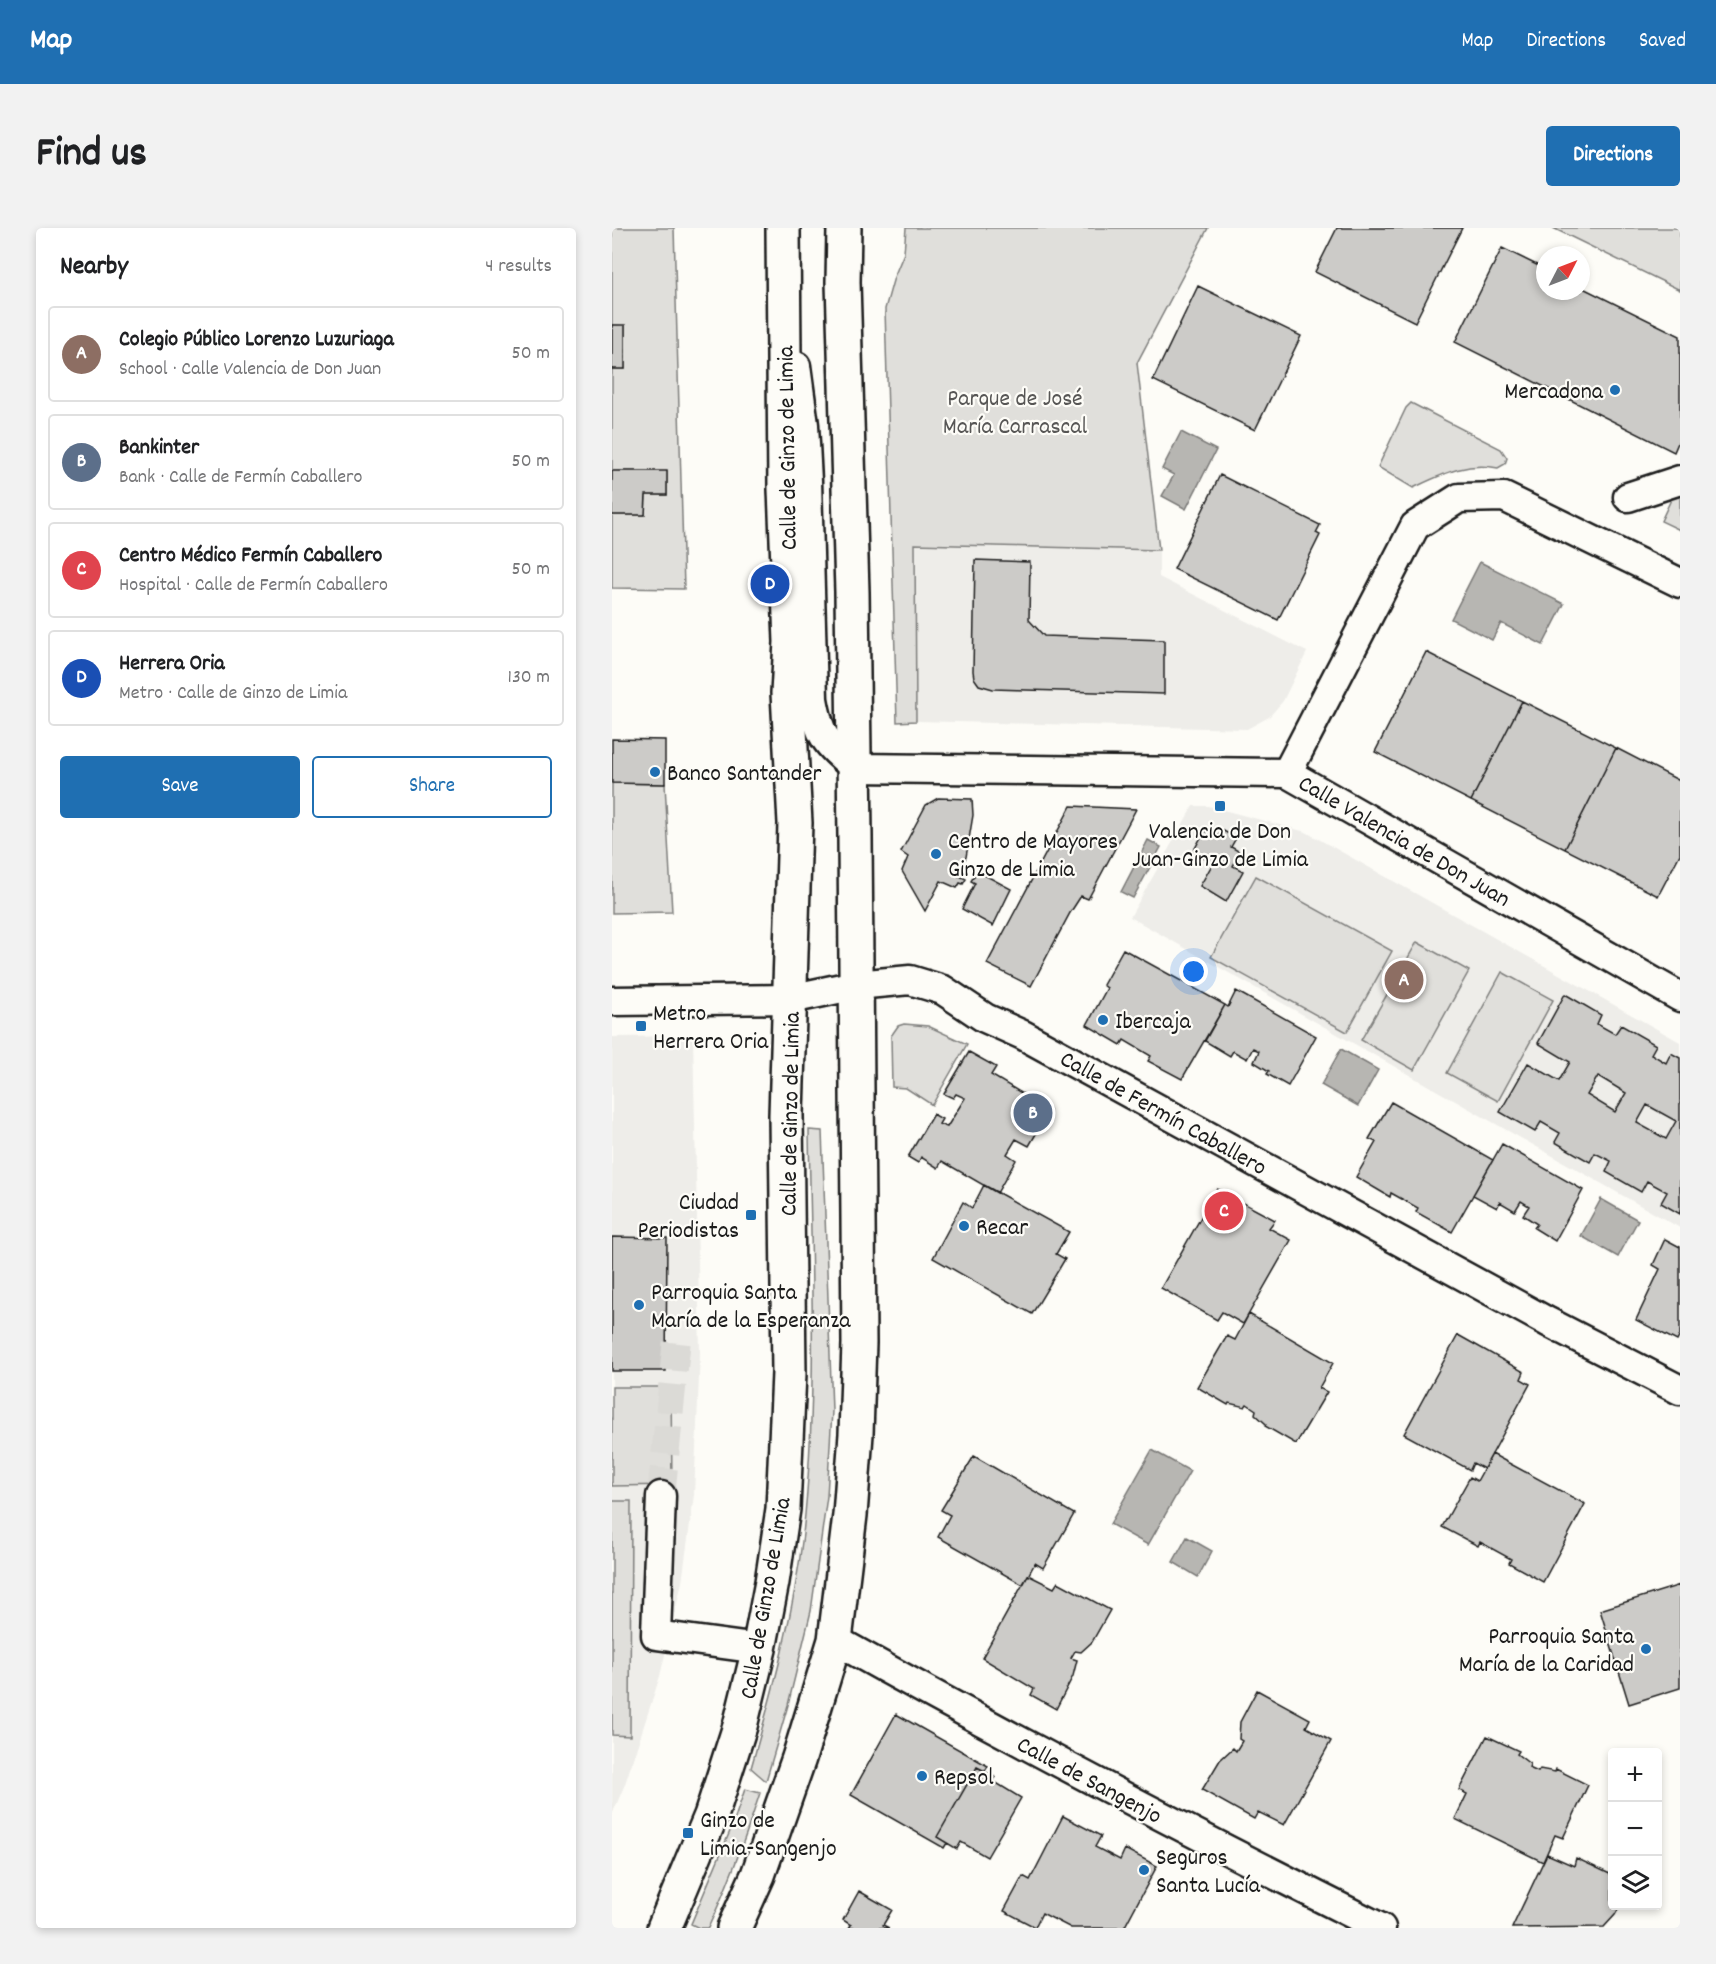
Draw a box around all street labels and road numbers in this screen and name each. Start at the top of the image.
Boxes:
street label: Calle de Ginzo de Limia [770,345,808,550]
street label: Calle Valencia de Don Juan [1291,768,1516,917]
street label: Calle de Ginzo de Limia [773,1011,811,1217]
street label: Calle de Fermín Caballero [1053,1044,1272,1186]
street label: Calle de Ginzo de Limia [732,1494,802,1702]
street label: Calle de Sangenjo [1010,1729,1167,1834]

